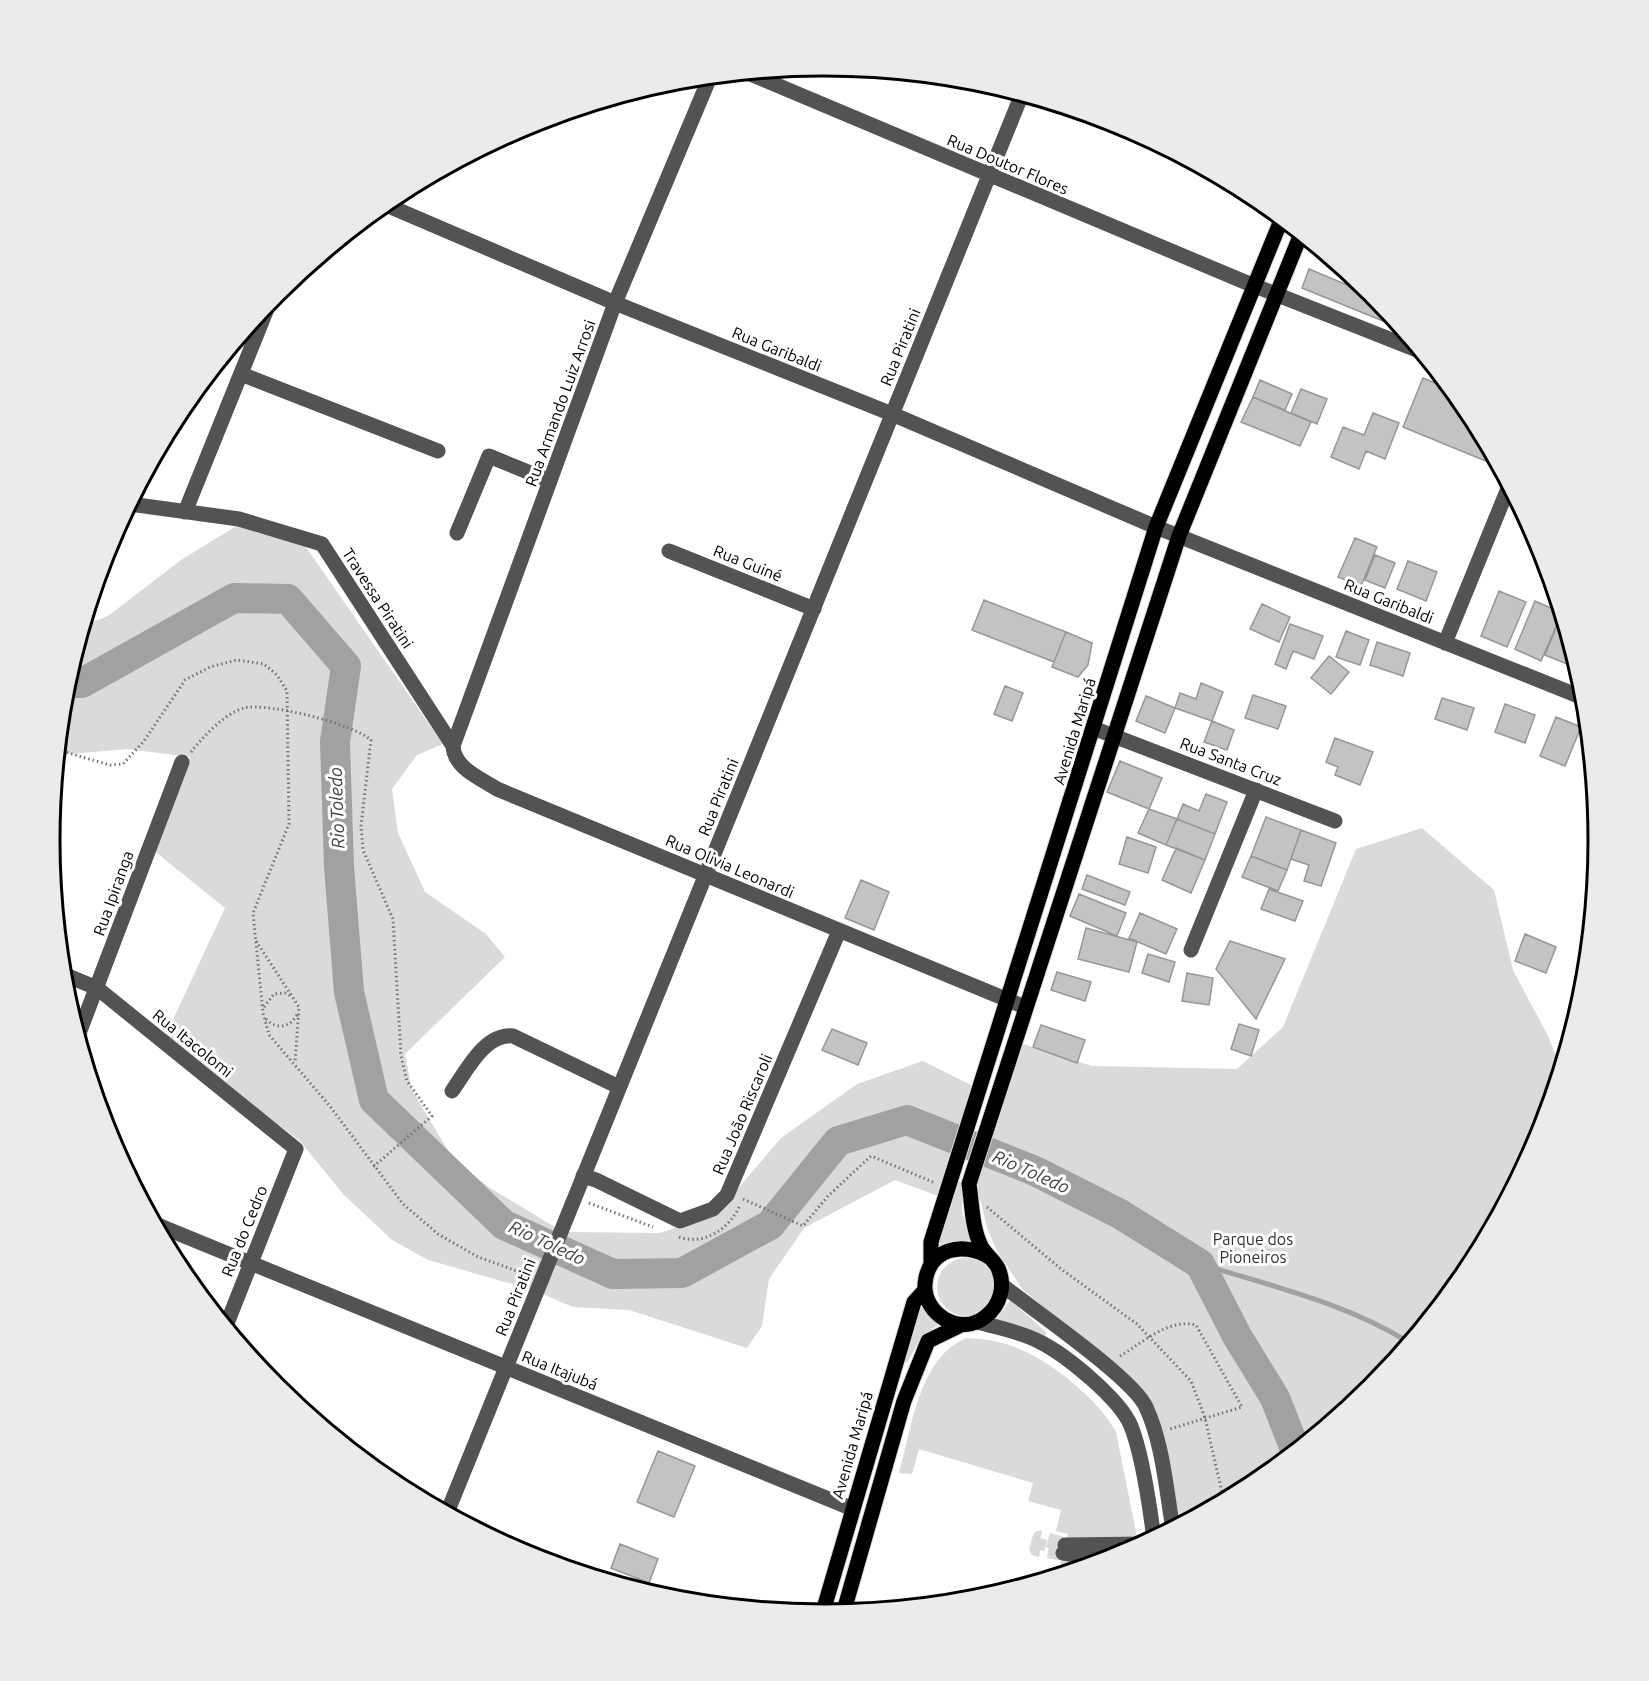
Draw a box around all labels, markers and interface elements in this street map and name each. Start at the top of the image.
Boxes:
street label: Rua Doutor Flores [945,130,1071,198]
street label: Rua Piratini [876,306,924,388]
street label: Rua Armando Luiz Arrosi [521,317,599,489]
street label: Rua Garibaldi [730,323,824,375]
street label: Rua Guiné [711,541,785,585]
street label: Travessa Piratini [339,544,417,652]
street label: Rua Garibaldi [1342,575,1436,627]
street label: Avenida Maripá [1049,675,1099,787]
street label: Rua Santa Cruz [1178,733,1284,789]
street label: Rua Piratini [694,756,742,838]
water label: Rio Toledo [325,767,347,849]
street label: Rua Olivia Leonardi [663,831,797,901]
street label: Rua Ipiranga [89,848,137,938]
street label: Rua Itacolomi [149,1005,237,1081]
street label: Rua João Riscaroli [708,1051,776,1177]
water label: Rio Toledo [990,1145,1073,1197]
street label: Rua do Cedro [218,1183,270,1279]
water label: Rio Toledo [506,1216,589,1268]
park label: Parque dos Pioneiros [1213,1230,1293,1266]
street label: Rua Piratini [491,1256,539,1338]
street label: Rua Itajubá [519,1347,601,1393]
street label: Avenida Maripá [828,1389,876,1501]

